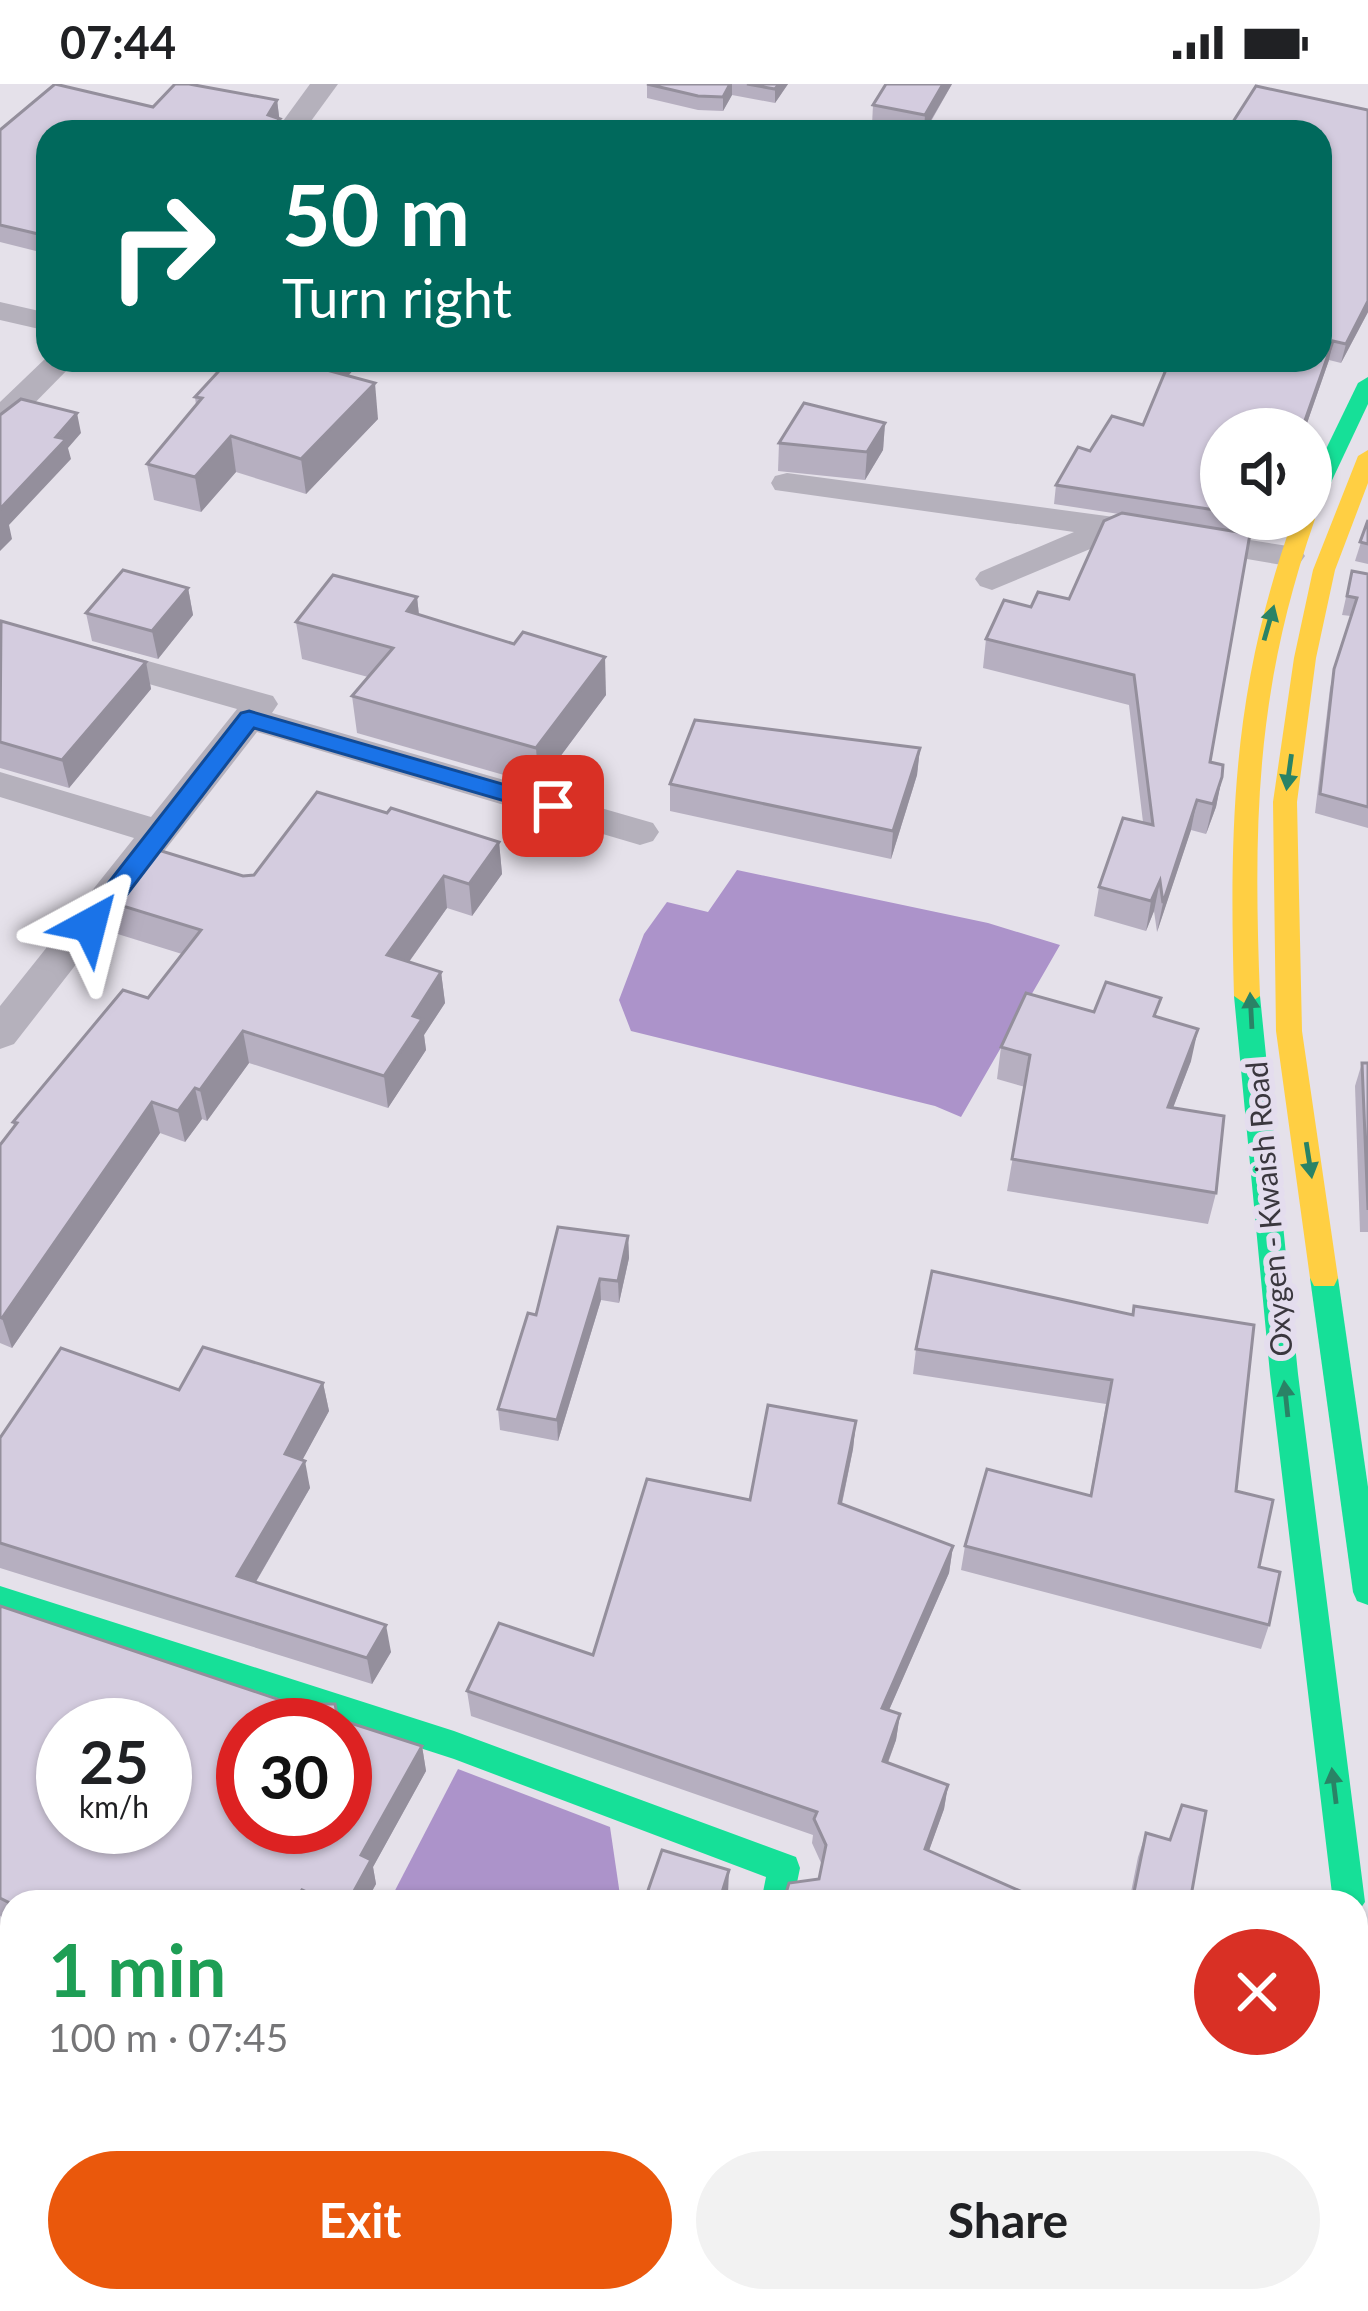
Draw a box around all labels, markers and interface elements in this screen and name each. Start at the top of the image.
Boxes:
text: 07:44 [60,15,176,69]
text: 50 m [282,163,470,264]
icon: right [84,168,240,324]
text: Turn right [282,265,512,330]
map controls [1200,408,1332,540]
button: sound [1200,408,1332,540]
one-way arrow [1261,604,1280,641]
one-way arrow [1279,754,1298,791]
pin [502,755,604,857]
icon: arrive [520,773,586,839]
position arrow [27,862,153,988]
one-way arrow [1241,991,1260,1029]
street label: Oxygen - Kwaish Road [1237,1060,1299,1358]
one-way arrow [1300,1142,1319,1179]
one-way arrow [1277,1380,1296,1417]
speed limit sign: 30 [216,1698,372,1854]
text: 25 [79,1725,149,1797]
one-way arrow [1325,1767,1344,1804]
text: km/h [79,1788,149,1824]
text: 1 min [48,1926,226,2012]
button: close [1194,1929,1320,2055]
text: 100 m · 07:45 [48,2014,288,2060]
button: Exit [48,2151,672,2289]
button: Share [696,2151,1320,2289]

